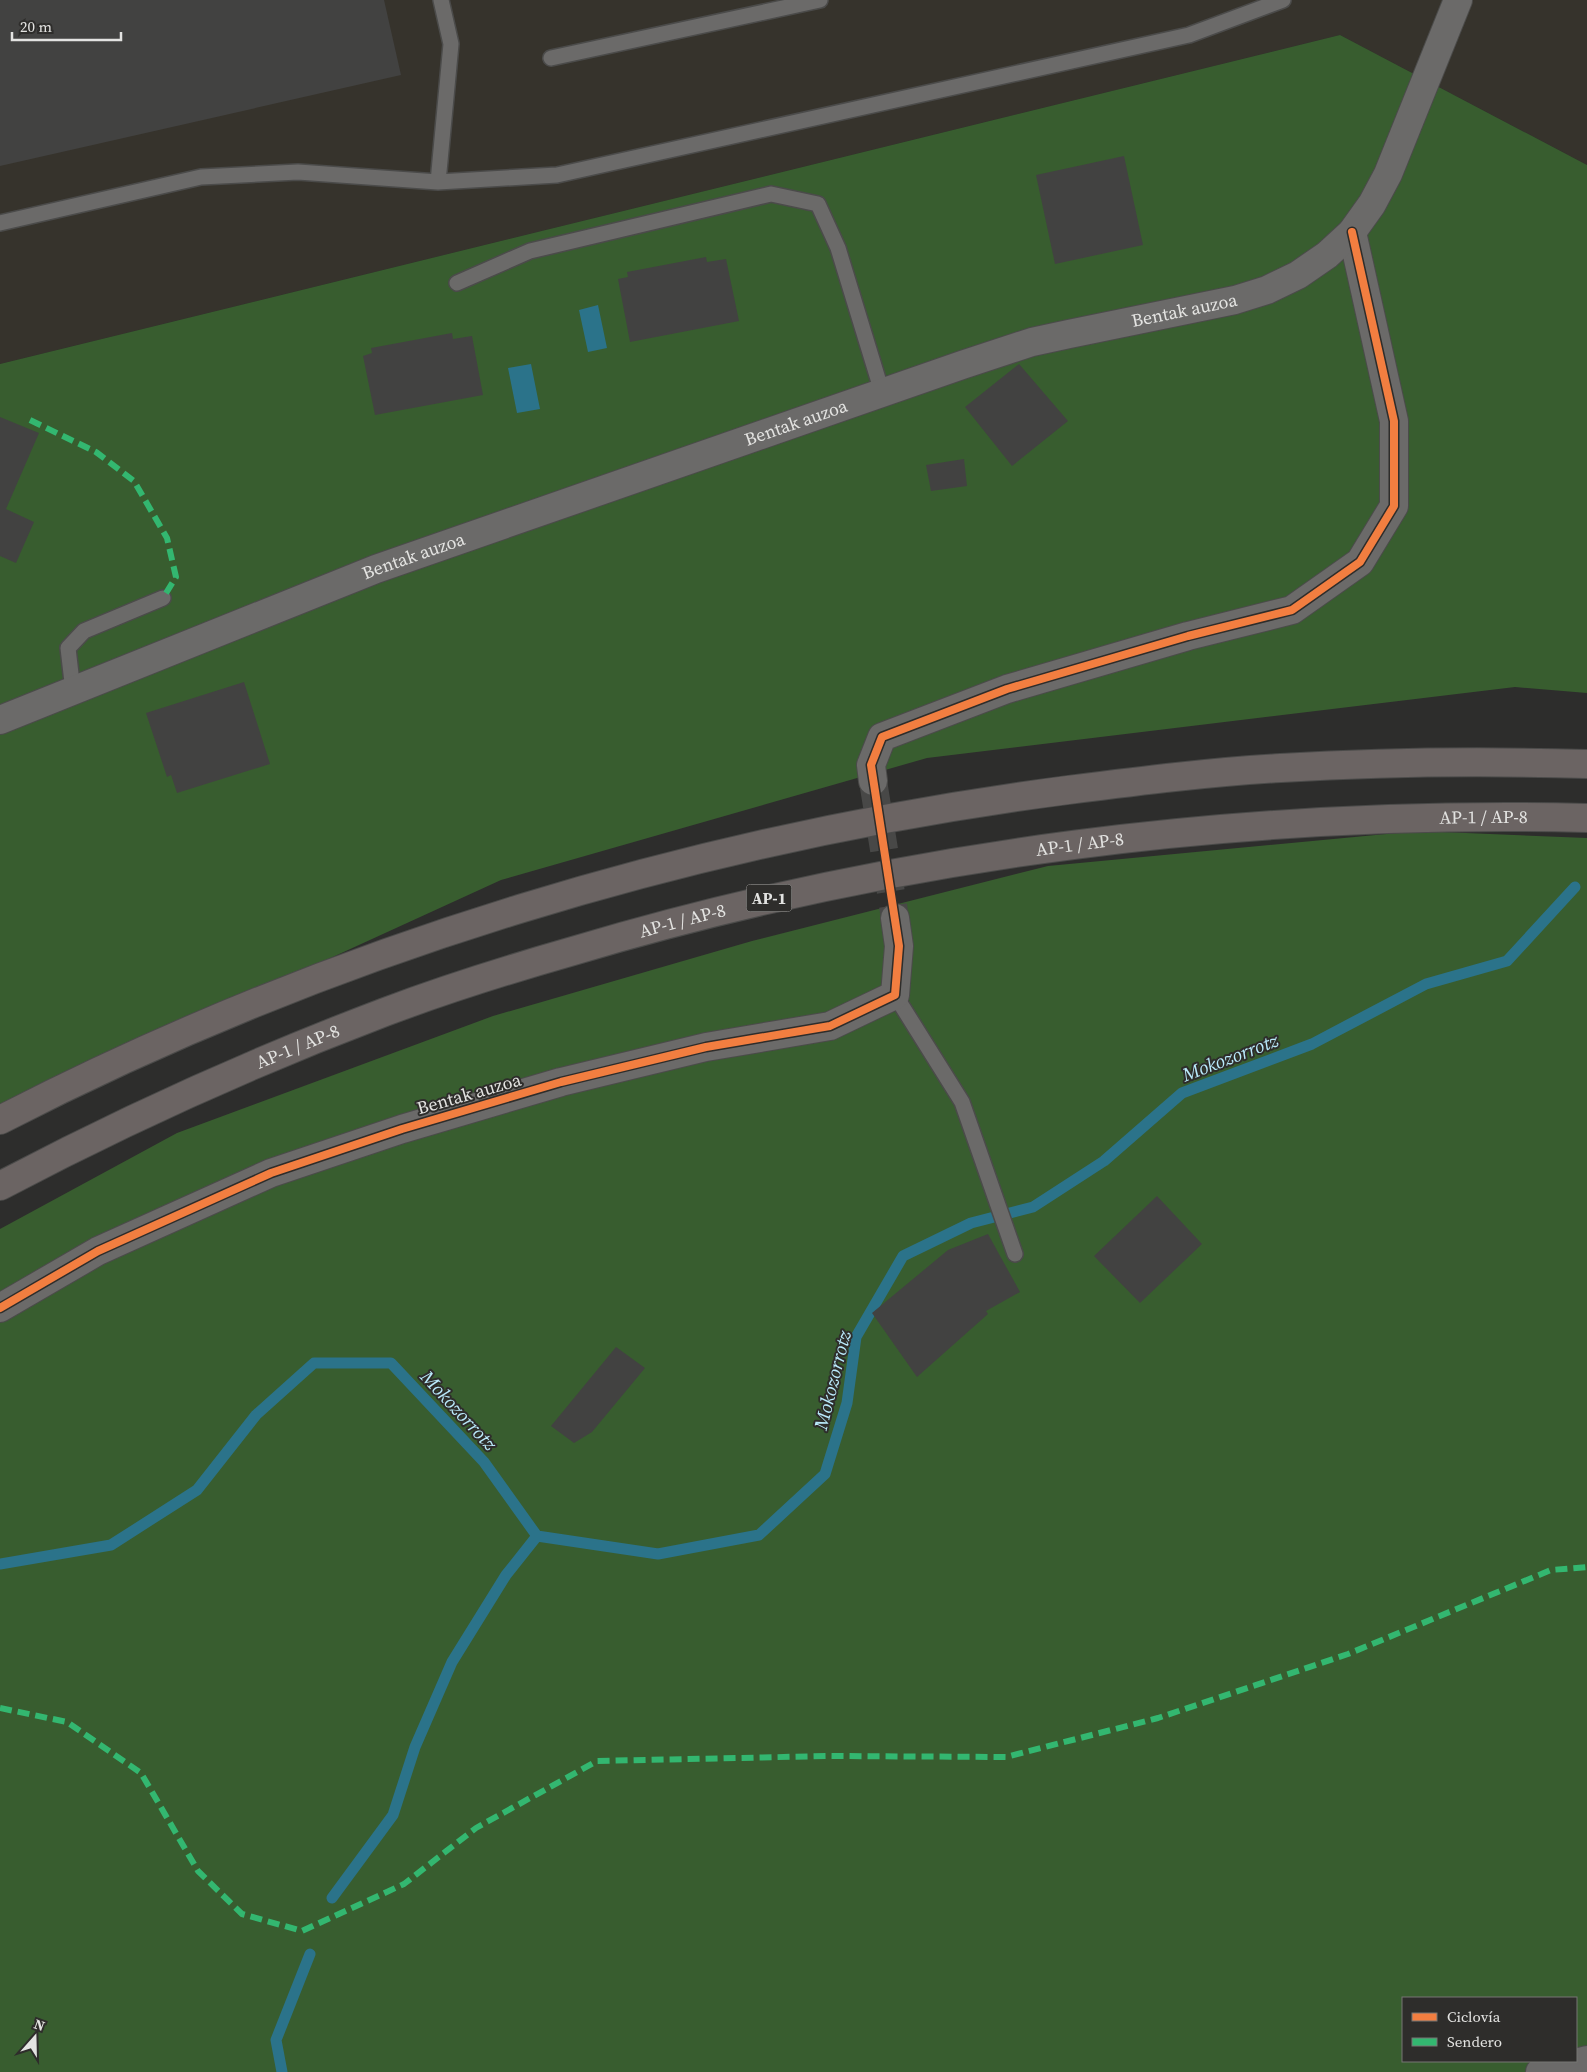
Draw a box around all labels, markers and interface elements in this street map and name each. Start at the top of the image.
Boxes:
scale bar [12,10,121,42]
text: 20 m [20,16,52,37]
street label: Bentak auzoa [1129,287,1240,333]
street label: Bentak auzoa [741,393,852,452]
street label: Bentak auzoa [358,526,469,585]
street label: AP-1 / AP-8 [1439,804,1528,830]
street label: AP-1 / AP-8 [1034,826,1125,862]
road number: AP-1 [746,884,792,911]
street label: AP-1 / AP-8 [636,897,728,943]
street label: AP-1 / AP-8 [252,1018,343,1075]
water label: Mokozorrotz [1177,1026,1283,1088]
street label: Bentak auzoa [414,1066,525,1120]
water label: Mokozorrotz [807,1327,857,1433]
water label: Mokozorrotz [414,1363,504,1457]
legend [1402,1997,1577,2062]
text: Ciclovía [1447,2006,1501,2027]
north arrow [10,2012,60,2062]
text: N [31,2014,48,2036]
text: Sendero [1447,2031,1502,2052]

